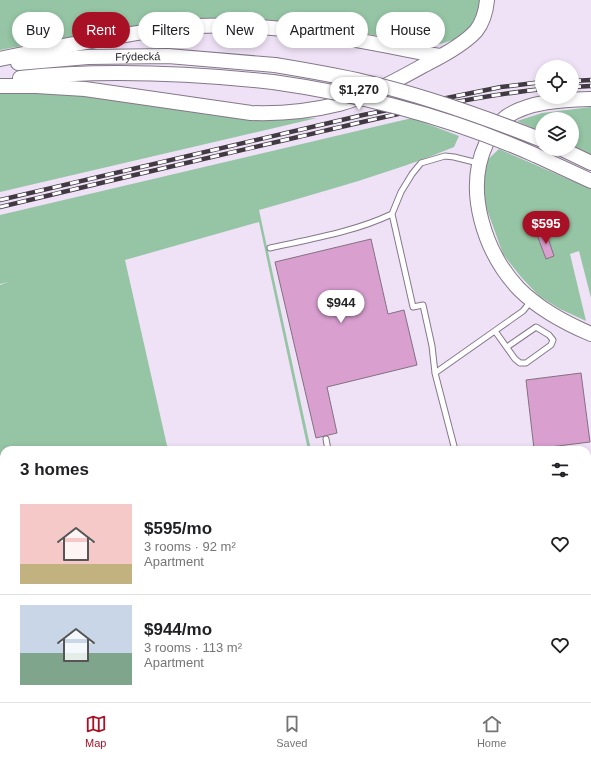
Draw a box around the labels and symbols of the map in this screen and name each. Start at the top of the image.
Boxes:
street label: Frýdecká [115,50,161,63]
pin: $1,270 [326,77,392,111]
pin: $595 [522,211,570,245]
pin: $944 [317,290,365,324]

